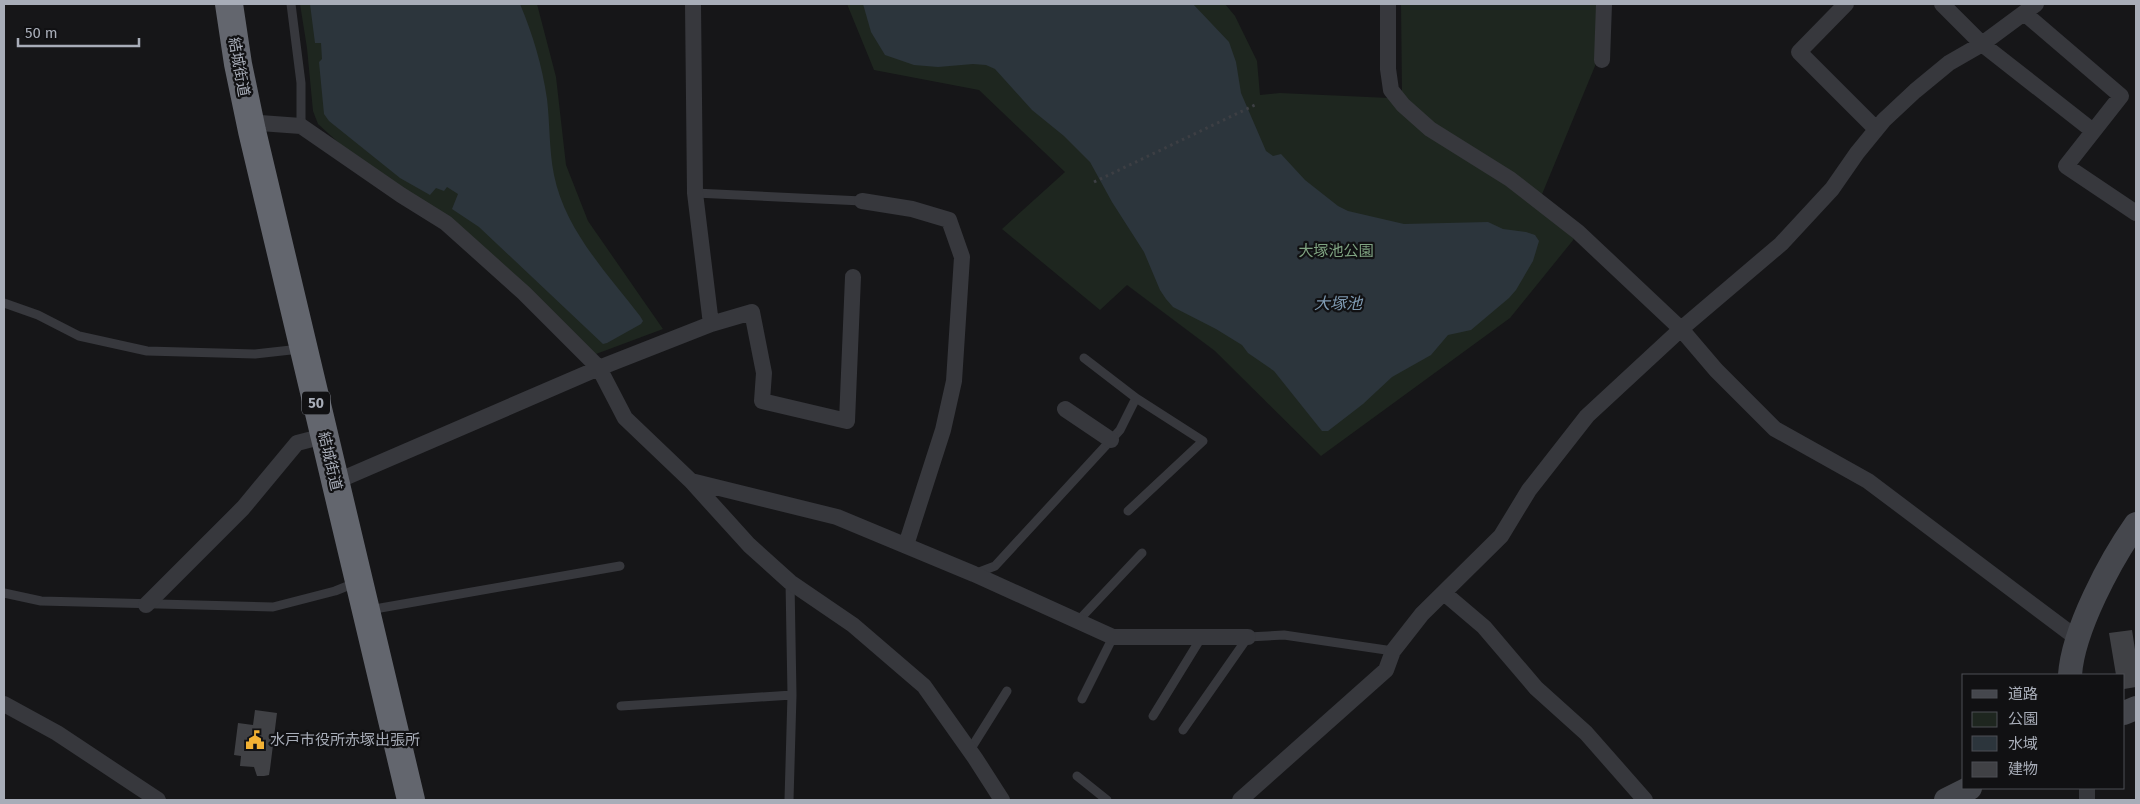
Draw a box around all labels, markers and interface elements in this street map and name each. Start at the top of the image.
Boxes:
scale bar [18,15,139,47]
text: 50 m [25,24,58,42]
street label: 結城街道 [225,36,253,98]
park label: 大塚池公園 [1298,242,1374,260]
water label: 大塚池 [1314,294,1364,313]
road number: 50 [302,392,330,414]
street label: 結城街道 [314,430,346,492]
legend [1962,674,2125,789]
text: 道路 [2008,685,2038,703]
text: 公園 [2008,710,2038,728]
public building icon: 水戸市役所赤塚出張所 [244,729,266,751]
place label: 水戸市役所赤塚出張所 [270,731,420,749]
text: 水域 [2008,735,2038,753]
text: 建物 [2008,760,2038,778]

